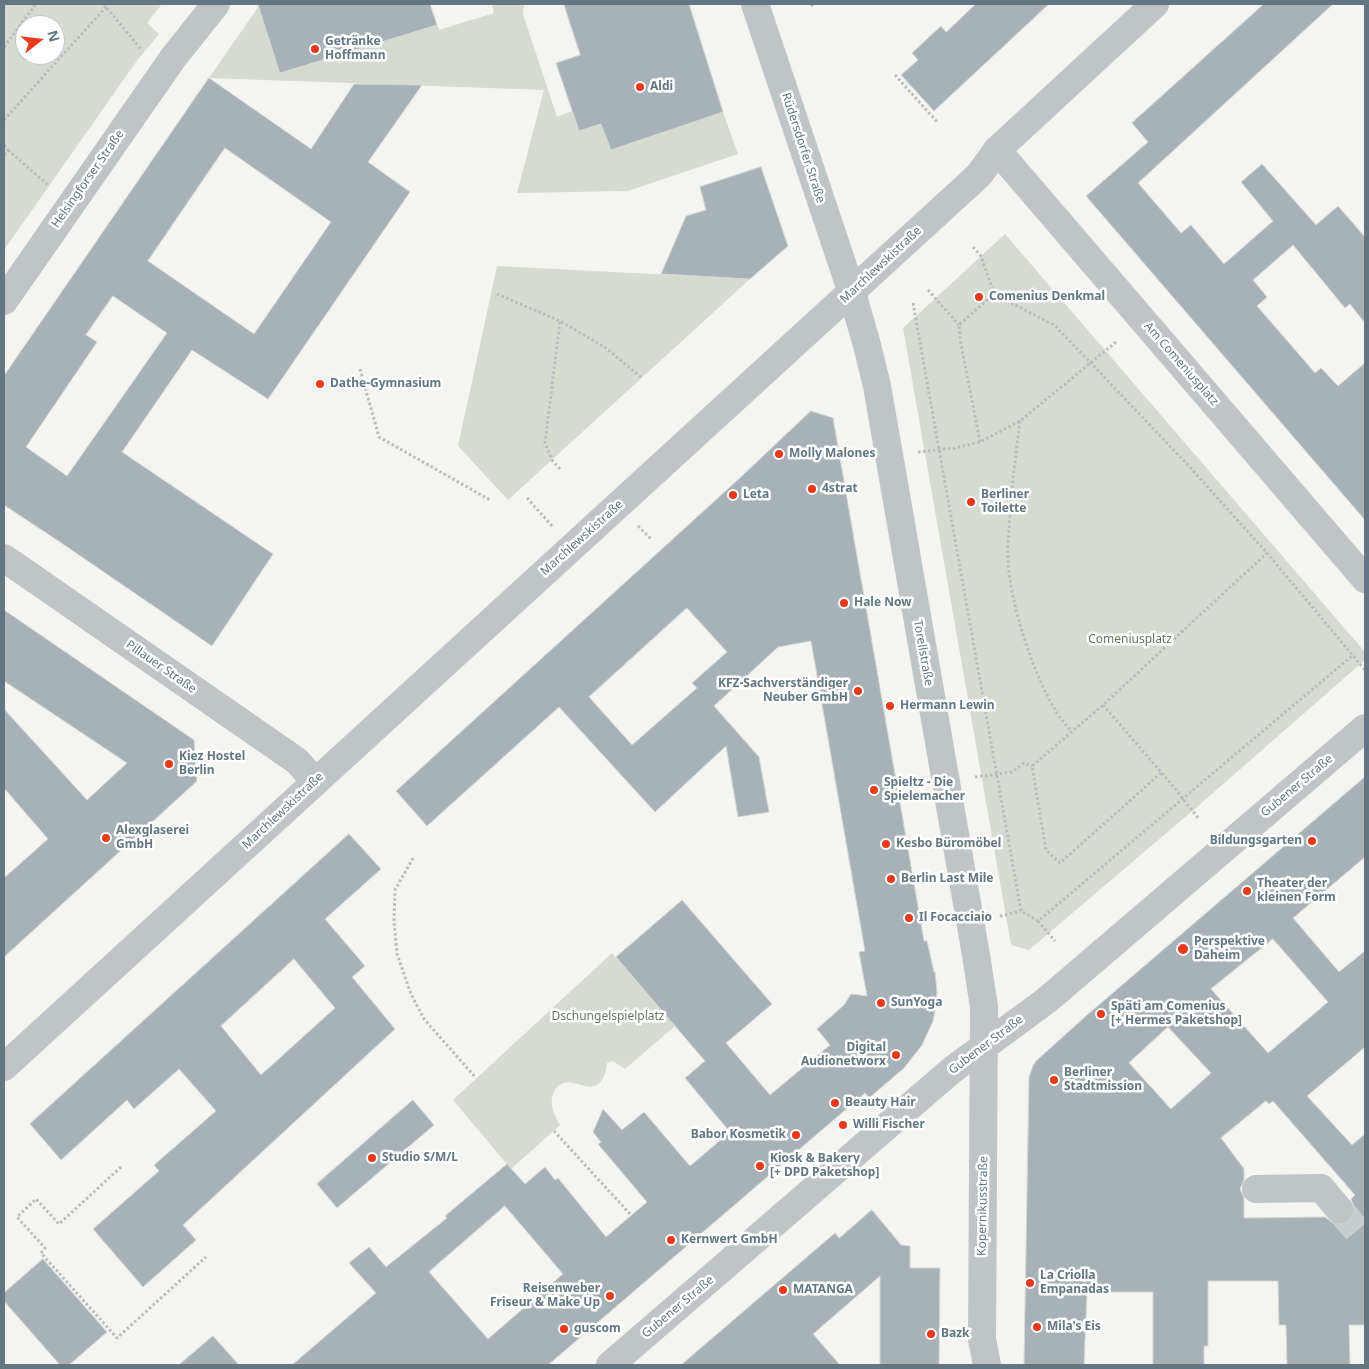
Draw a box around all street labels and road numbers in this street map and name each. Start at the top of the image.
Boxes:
street label: Rüdersdorfer Straße [778,91,828,205]
street label: Helsingforser Straße [49,127,127,231]
street label: Marchlewskistraße [837,224,925,306]
street label: Am Comeniusplatz [1141,319,1221,409]
street label: Marchlewskistraße [538,497,626,579]
street label: Torellstraße [910,619,936,687]
street label: Pillauer Straße [123,638,199,696]
street label: Gubener Straße [1258,752,1336,820]
street label: Marchlewskistraße [239,770,327,852]
street label: Gubener Straße [946,1012,1026,1078]
street label: Kopernikusstraße [975,1156,991,1256]
street label: Gubener Straße [639,1273,717,1341]

